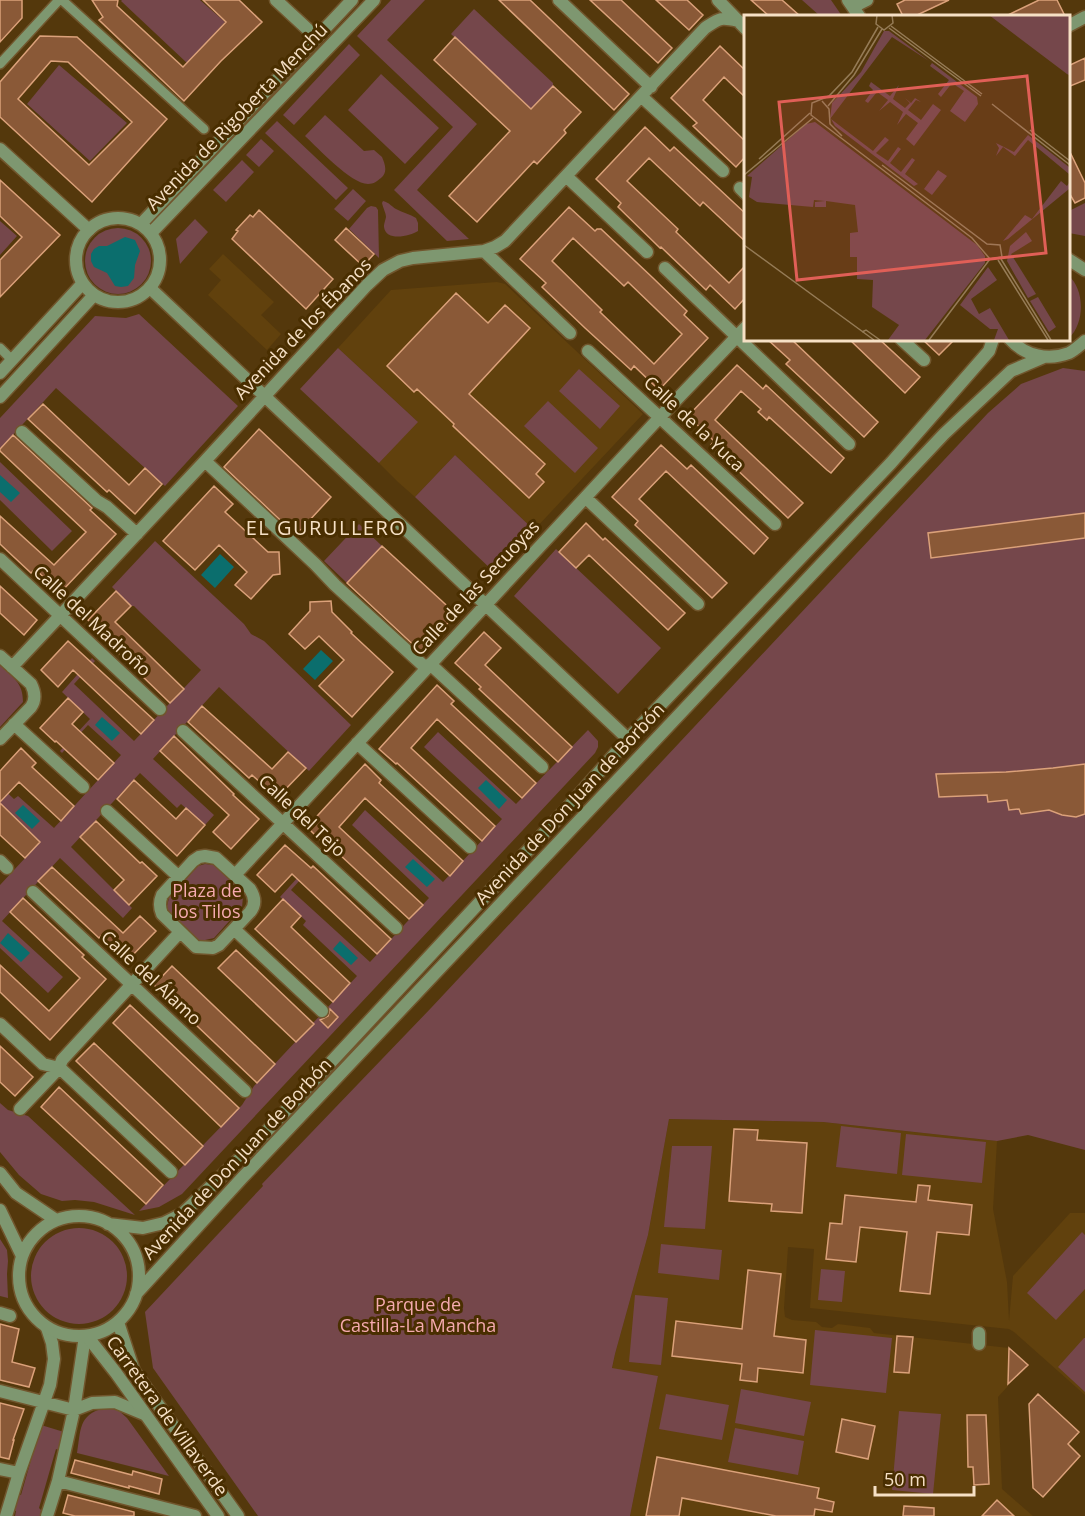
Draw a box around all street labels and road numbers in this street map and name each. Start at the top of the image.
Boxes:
street label: Avenida de Rigoberta Menchú [140,18,332,215]
street label: Avenida de los Ébanos [228,252,376,404]
street label: Calle de la Yuca [639,370,750,476]
street label: Calle de las Secuoyas [406,514,544,660]
street label: Calle del Madroño [29,559,157,681]
street label: Avenida de Don Juan de Borbón [469,697,669,909]
street label: Calle del Tejo [254,769,351,862]
street label: Calle del Álamo [96,925,207,1030]
street label: Avenida de Don Juan de Borbón [136,1052,336,1264]
street label: Carretera de Villaverde [102,1331,234,1500]

